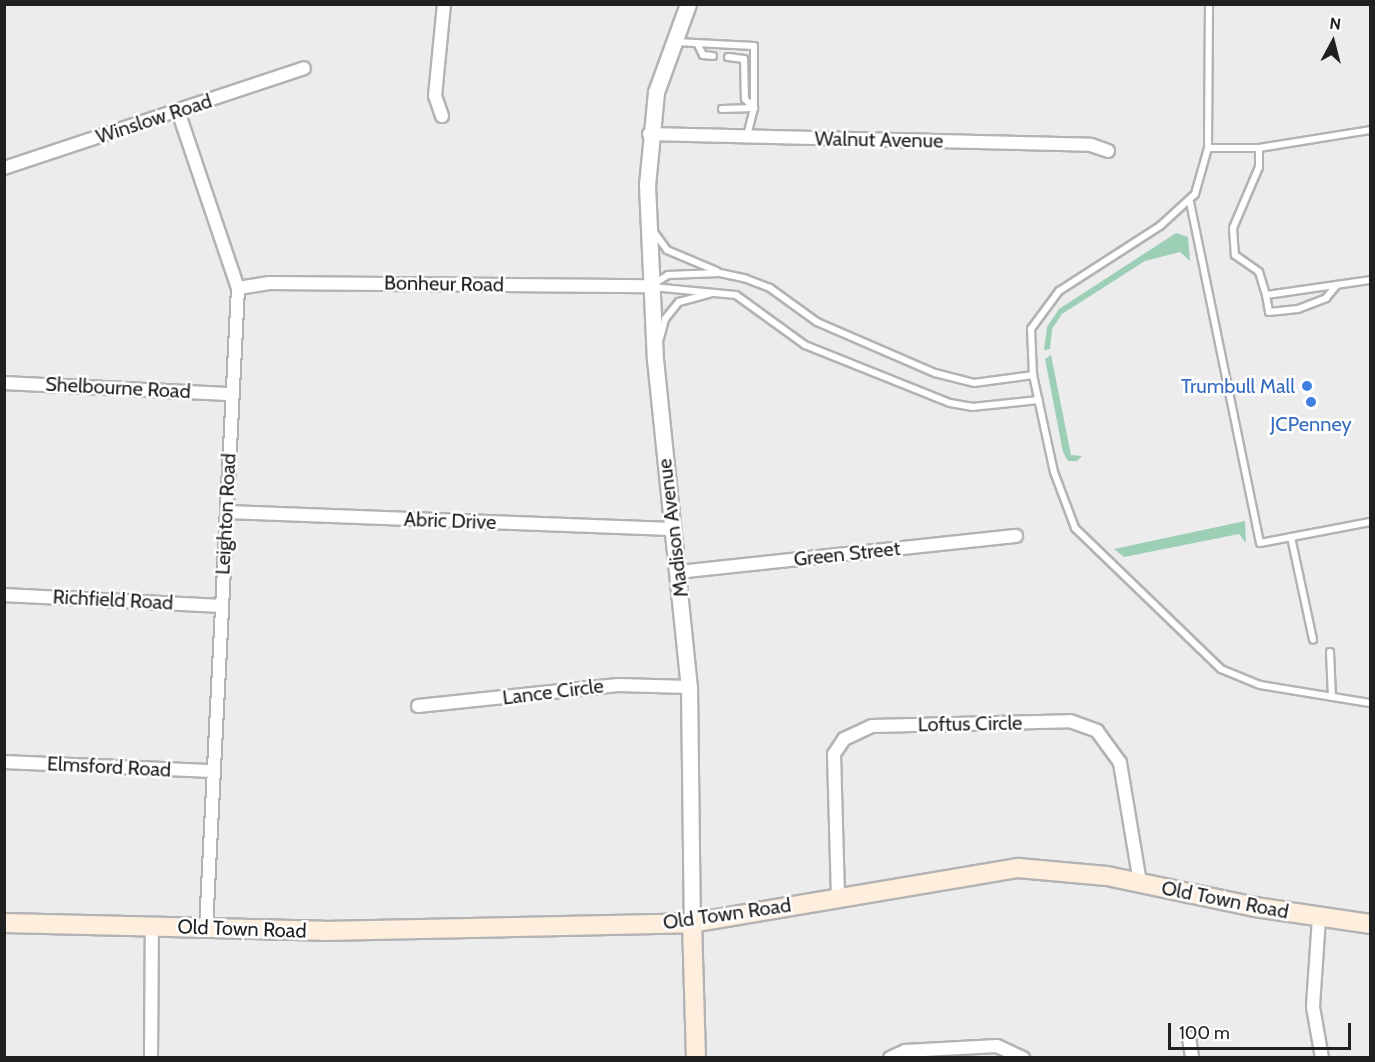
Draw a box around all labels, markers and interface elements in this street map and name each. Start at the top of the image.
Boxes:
north arrow [1303,12,1363,72]
text: N [1328,14,1342,34]
street label: Winslow Road [93,89,215,149]
street label: Walnut Avenue [814,127,944,153]
street label: Bonheur Road [384,271,504,297]
street label: Shelbourne Road [45,372,191,404]
place label: Trumbull Mall [1181,374,1295,398]
marker: Trumbull Mall [1300,379,1314,393]
marker: JCPenney [1304,395,1318,409]
place label: JCPenney [1270,412,1352,436]
street label: Leighton Road [211,453,241,575]
street label: Madison Avenue [653,457,693,599]
street label: Abric Drive [403,507,497,535]
street label: Green Street [793,536,901,572]
street label: Richfield Road [52,585,174,615]
street label: Lance Circle [501,674,605,710]
street label: Loftus Circle [918,711,1022,737]
street label: Elmsford Road [46,752,172,782]
street label: Old Town Road [1159,876,1291,924]
street label: Old Town Road [661,893,793,935]
street label: Old Town Road [177,915,307,943]
scale bar [1171,1011,1354,1049]
text: 100 m [1179,1022,1230,1044]

